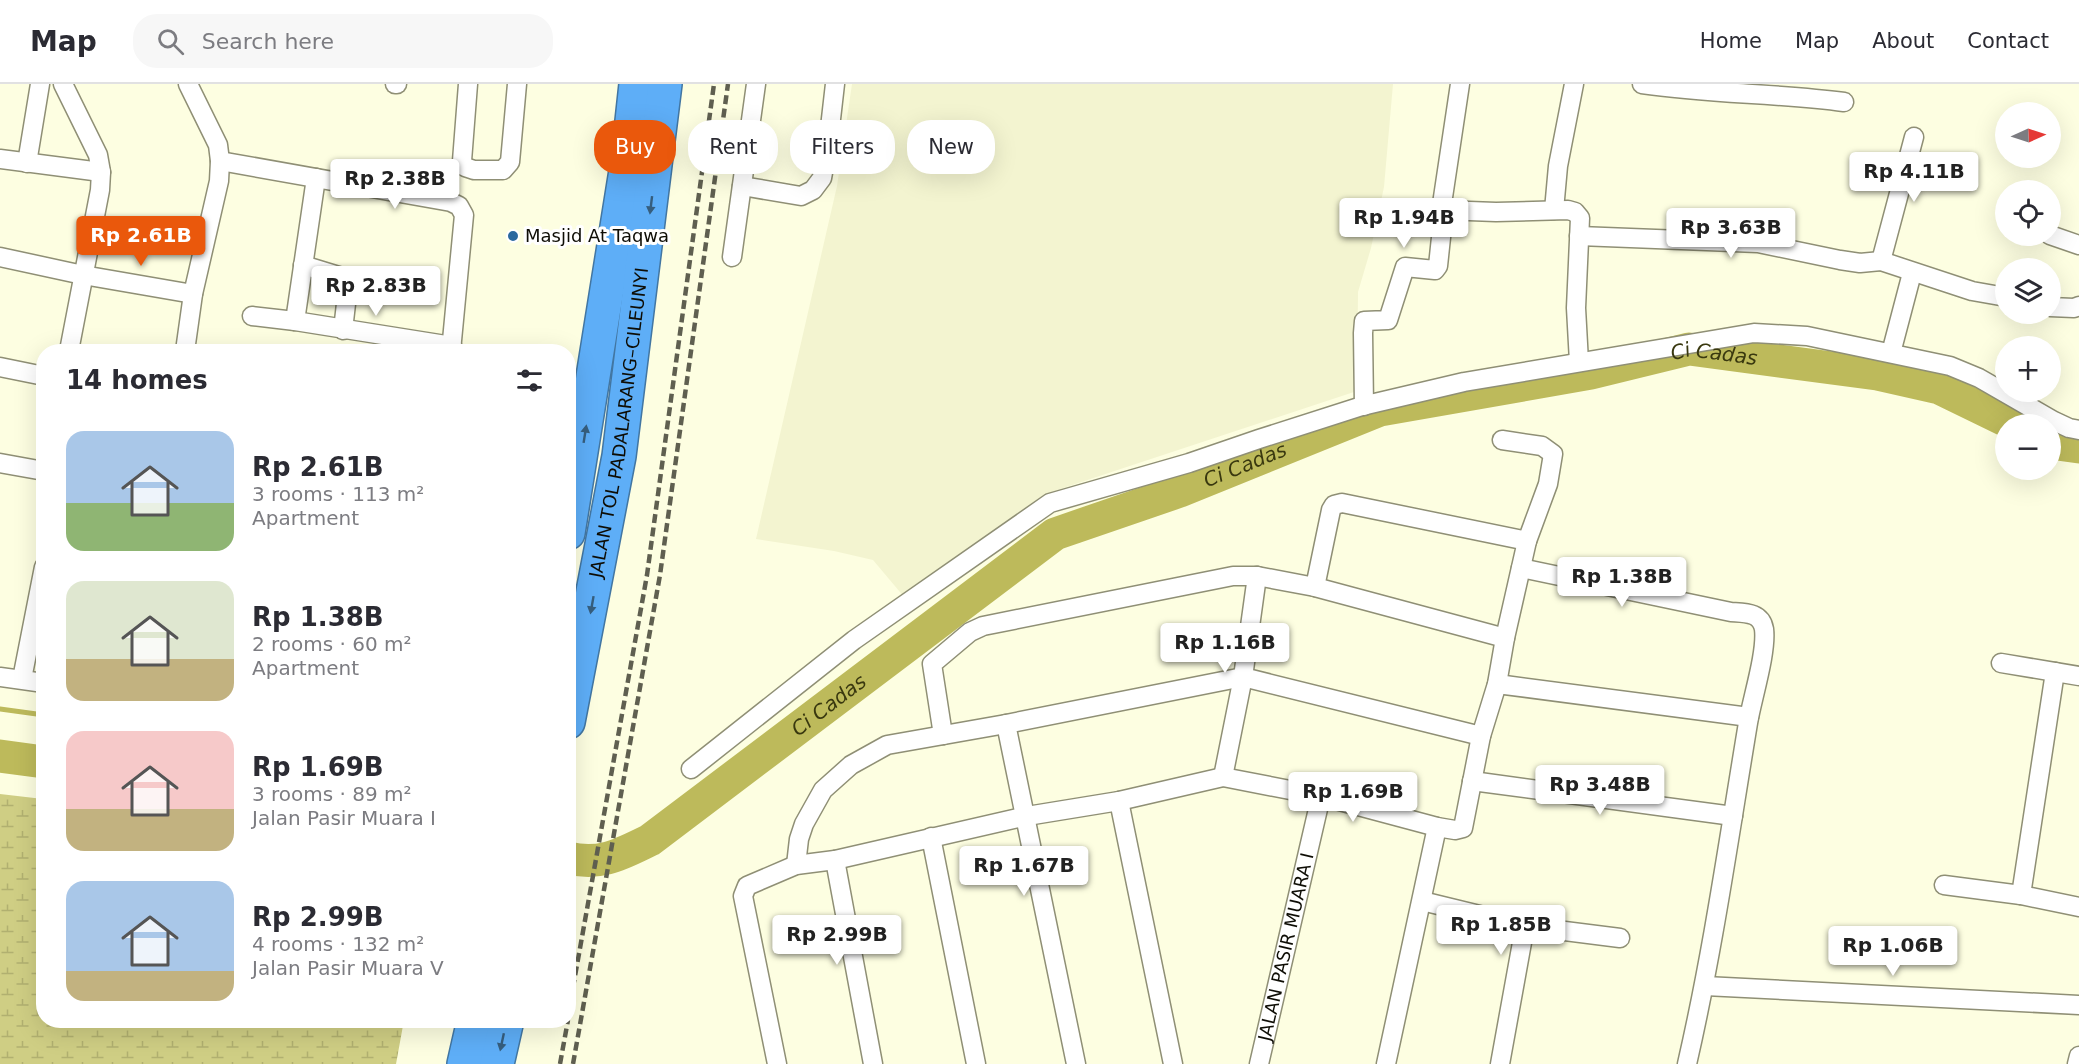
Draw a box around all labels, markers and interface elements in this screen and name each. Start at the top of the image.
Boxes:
search box [133,14,553,68]
text: Map [30,25,97,58]
icon: search [154,25,187,58]
text: Search here [202,29,334,54]
text: Home [1700,29,1762,53]
text: Map [1795,29,1839,53]
text: About [1872,29,1934,53]
text: Contact [1967,29,2049,53]
north arrow [1995,102,2061,168]
map controls [1995,102,2061,480]
chip: Buy [594,120,676,174]
chip: Rent [688,120,778,174]
chip: Filters [790,120,895,174]
chip: New [907,120,995,174]
pin: Rp 4.11B [1852,152,1976,203]
pin: Rp 2.38B [333,159,457,210]
text: Rp 4.11B [1863,159,1965,183]
text: Rp 2.38B [344,166,446,190]
button: locate [1995,180,2061,246]
one-way arrow [646,195,656,214]
pin: Rp 1.94B [1342,198,1466,249]
text: Rp 1.94B [1353,205,1455,229]
pin: Rp 3.63B [1669,208,1793,259]
text: Rp 3.63B [1680,215,1782,239]
pin: Rp 2.61B [79,216,203,267]
text: Rp 2.61B [90,223,192,247]
place label: Masjid At Taqwa [525,225,669,246]
marker: Masjid At Taqwa [506,229,520,243]
button: layers [1995,258,2061,324]
pin: Rp 2.83B [314,266,438,317]
street label: JALAN TOL PADALARANG–CILEUNYI [585,266,652,580]
text: Rp 2.83B [325,273,427,297]
button: + [1995,336,2061,402]
water label: Ci Cadas [1668,337,1759,370]
icon: filters [513,364,546,397]
text: 14 homes [66,365,208,395]
button: − [1995,414,2061,480]
one-way arrow [580,424,589,443]
water label: Ci Cadas [1200,437,1290,492]
text: Rp 2.61B [252,452,384,482]
icon: home [114,455,186,527]
text: 3 rooms · 113 m² [252,482,424,506]
text: Apartment [252,506,359,530]
pin: Rp 1.38B [1560,557,1684,608]
text: Rp 1.38B [1571,564,1673,588]
one-way arrow [587,596,596,615]
text: Rp 1.38B [252,602,384,632]
icon: home [114,605,186,677]
pin: Rp 1.16B [1163,623,1287,674]
text: Rp 1.16B [1174,630,1276,654]
text: 2 rooms · 60 m² [252,632,412,656]
text: Apartment [252,656,359,680]
water label: Ci Cadas [786,669,871,741]
text: Rp 1.69B [252,752,384,782]
icon: home [114,755,186,827]
pin: Rp 3.48B [1538,765,1662,816]
pin: Rp 1.69B [1291,772,1415,823]
text: Rp 3.48B [1549,772,1651,796]
text: Rp 1.69B [1302,779,1404,803]
text: 3 rooms · 89 m² [252,782,412,806]
text: Jalan Pasir Muara I [252,806,436,830]
pin: Rp 1.67B [962,846,1086,897]
street label: JALAN PASIR MUARA I [1253,851,1317,1044]
text: Rp 1.67B [973,853,1075,877]
text: Rp 2.99B [252,902,384,932]
icon: home [114,905,186,977]
pin: Rp 1.85B [1439,905,1563,956]
text: Rp 1.85B [1450,912,1552,936]
pin: Rp 2.99B [775,915,899,966]
text: Rp 2.99B [786,922,888,946]
pin: Rp 1.06B [1831,926,1955,977]
text: 4 rooms · 132 m² [252,932,424,956]
text: Rp 1.06B [1842,933,1944,957]
text: Jalan Pasir Muara V [252,956,444,980]
one-way arrow [497,1033,507,1051]

